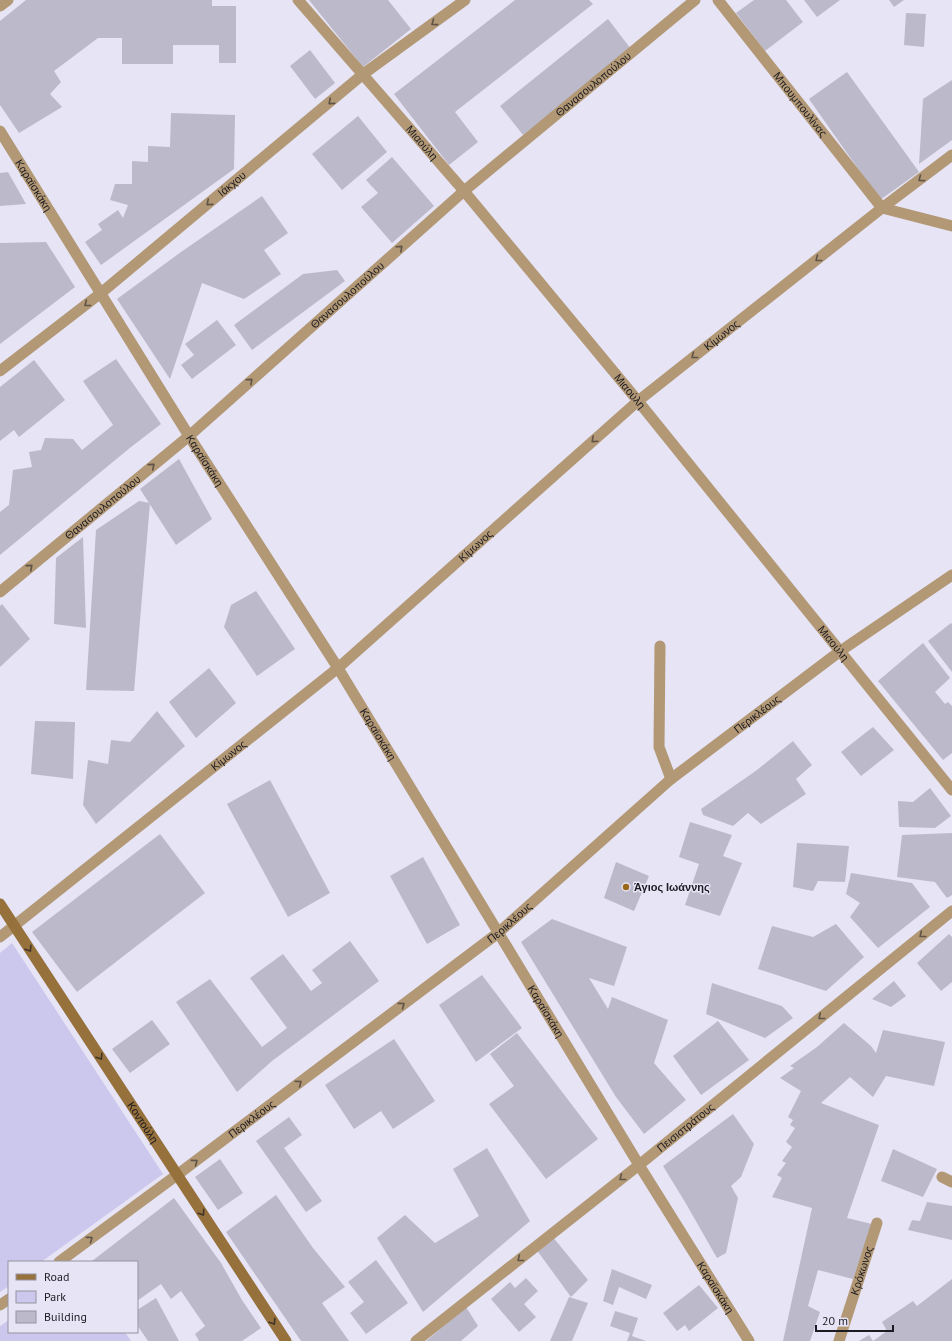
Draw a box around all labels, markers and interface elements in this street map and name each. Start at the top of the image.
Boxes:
one-way arrow [431,18,438,25]
street label: Θανασουλοπούλου [552,49,634,120]
street label: Μπουμπουλίνας [770,69,830,140]
one-way arrow [328,97,335,104]
street label: Μιαούλη [403,122,441,163]
street label: Καραϊσκάκη [12,157,55,214]
street label: Ιάκχου [215,168,249,200]
one-way arrow [918,174,925,181]
one-way arrow [207,199,214,206]
one-way arrow [395,246,402,253]
one-way arrow [816,254,823,261]
street label: Θανασουλοπούλου [307,258,387,332]
one-way arrow [85,299,92,306]
street label: Κίμωνος [701,317,742,353]
one-way arrow [692,352,699,359]
street label: Μιαούλη [611,371,649,412]
one-way arrow [245,379,253,386]
street label: Καραϊσκάκη [183,432,227,489]
one-way arrow [591,435,599,442]
one-way arrow [147,464,154,471]
street label: Θανασουλοπούλου [62,472,143,543]
street label: Κίμωνος [455,527,496,565]
one-way arrow [25,565,33,572]
street label: Μιαούλη [815,623,852,664]
street label: Περικλέους [731,692,783,736]
street label: Καραϊσκάκη [357,705,399,763]
street label: Κίμωνος [208,737,249,774]
place label: Άγιος Ιωάννης [634,880,710,894]
marker: Άγιος Ιωάννης [621,882,631,892]
street label: Περικλέους [484,899,535,946]
one-way arrow [919,931,926,938]
one-way arrow [24,944,31,951]
street label: Καραϊσκάκη [525,983,567,1040]
one-way arrow [398,1003,405,1010]
one-way arrow [818,1013,825,1020]
one-way arrow [95,1053,103,1060]
one-way arrow [294,1081,301,1088]
street label: Περικλέους [225,1097,278,1141]
street label: Κοντούλη [124,1099,162,1146]
street label: Πεισιστράτους [654,1100,717,1155]
one-way arrow [191,1159,198,1167]
one-way arrow [619,1174,626,1181]
one-way arrow [197,1209,205,1216]
one-way arrow [86,1237,93,1244]
street label: Κρόκωνος [847,1244,876,1297]
one-way arrow [517,1254,524,1261]
street label: Καραϊσκάκη [694,1259,737,1316]
legend [8,1261,138,1333]
text: Road [44,1269,69,1284]
text: Park [44,1289,66,1304]
scale bar [816,1307,893,1333]
text: Building [44,1309,87,1324]
text: 20 m [822,1313,848,1328]
one-way arrow [268,1318,276,1325]

